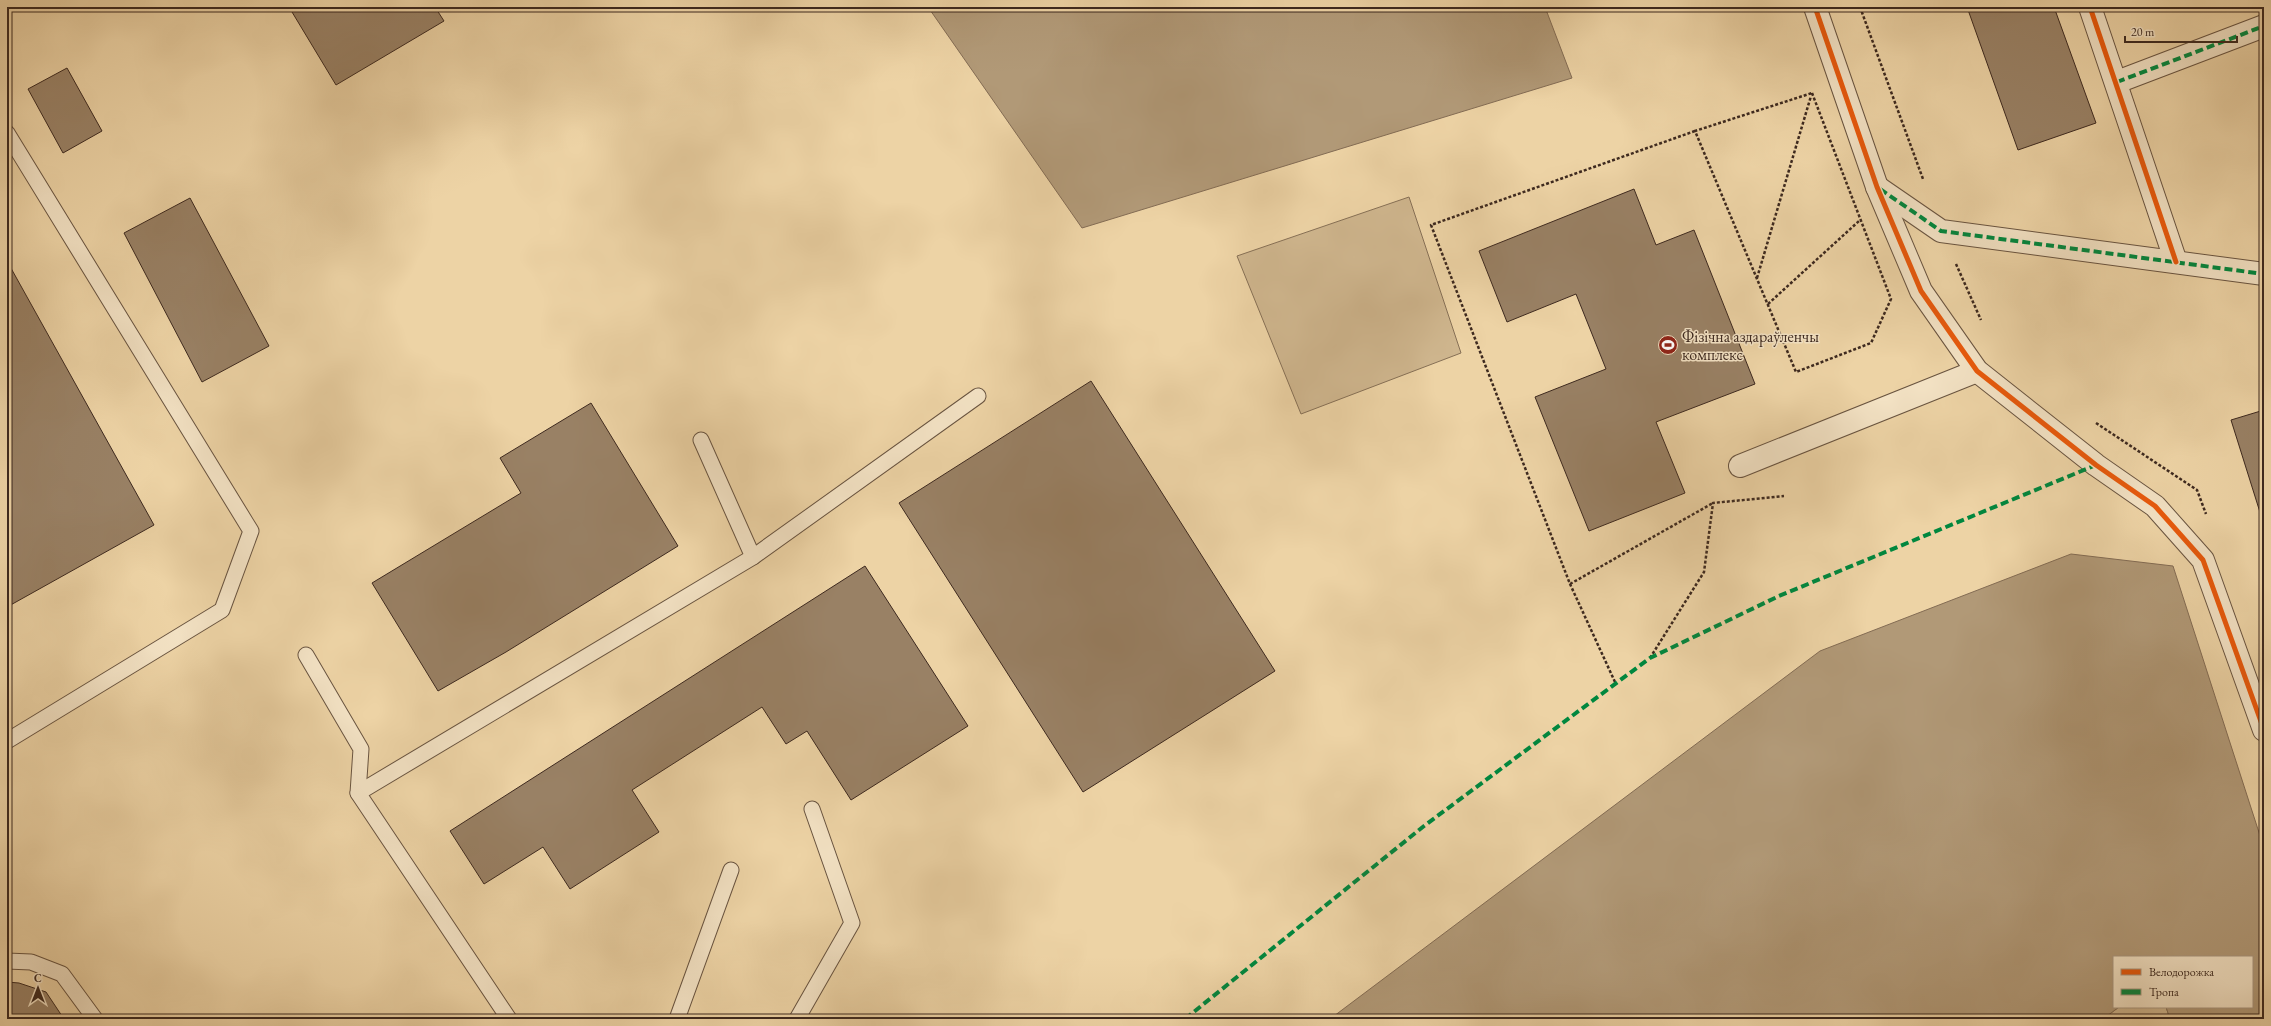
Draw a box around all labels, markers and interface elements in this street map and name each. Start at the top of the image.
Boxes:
scale bar [2125,18,2237,44]
text: 20 m [2131,24,2155,40]
place label: Фізічна аздараўленчы комплекс [1682,326,1819,365]
sports icon: Фізічна аздараўленчы комплекс [1657,334,1679,356]
legend [2113,956,2253,1008]
text: Велодорожка [2149,964,2214,980]
north arrow [18,968,58,1008]
text: С [34,971,42,985]
text: Тропа [2149,984,2179,1000]

